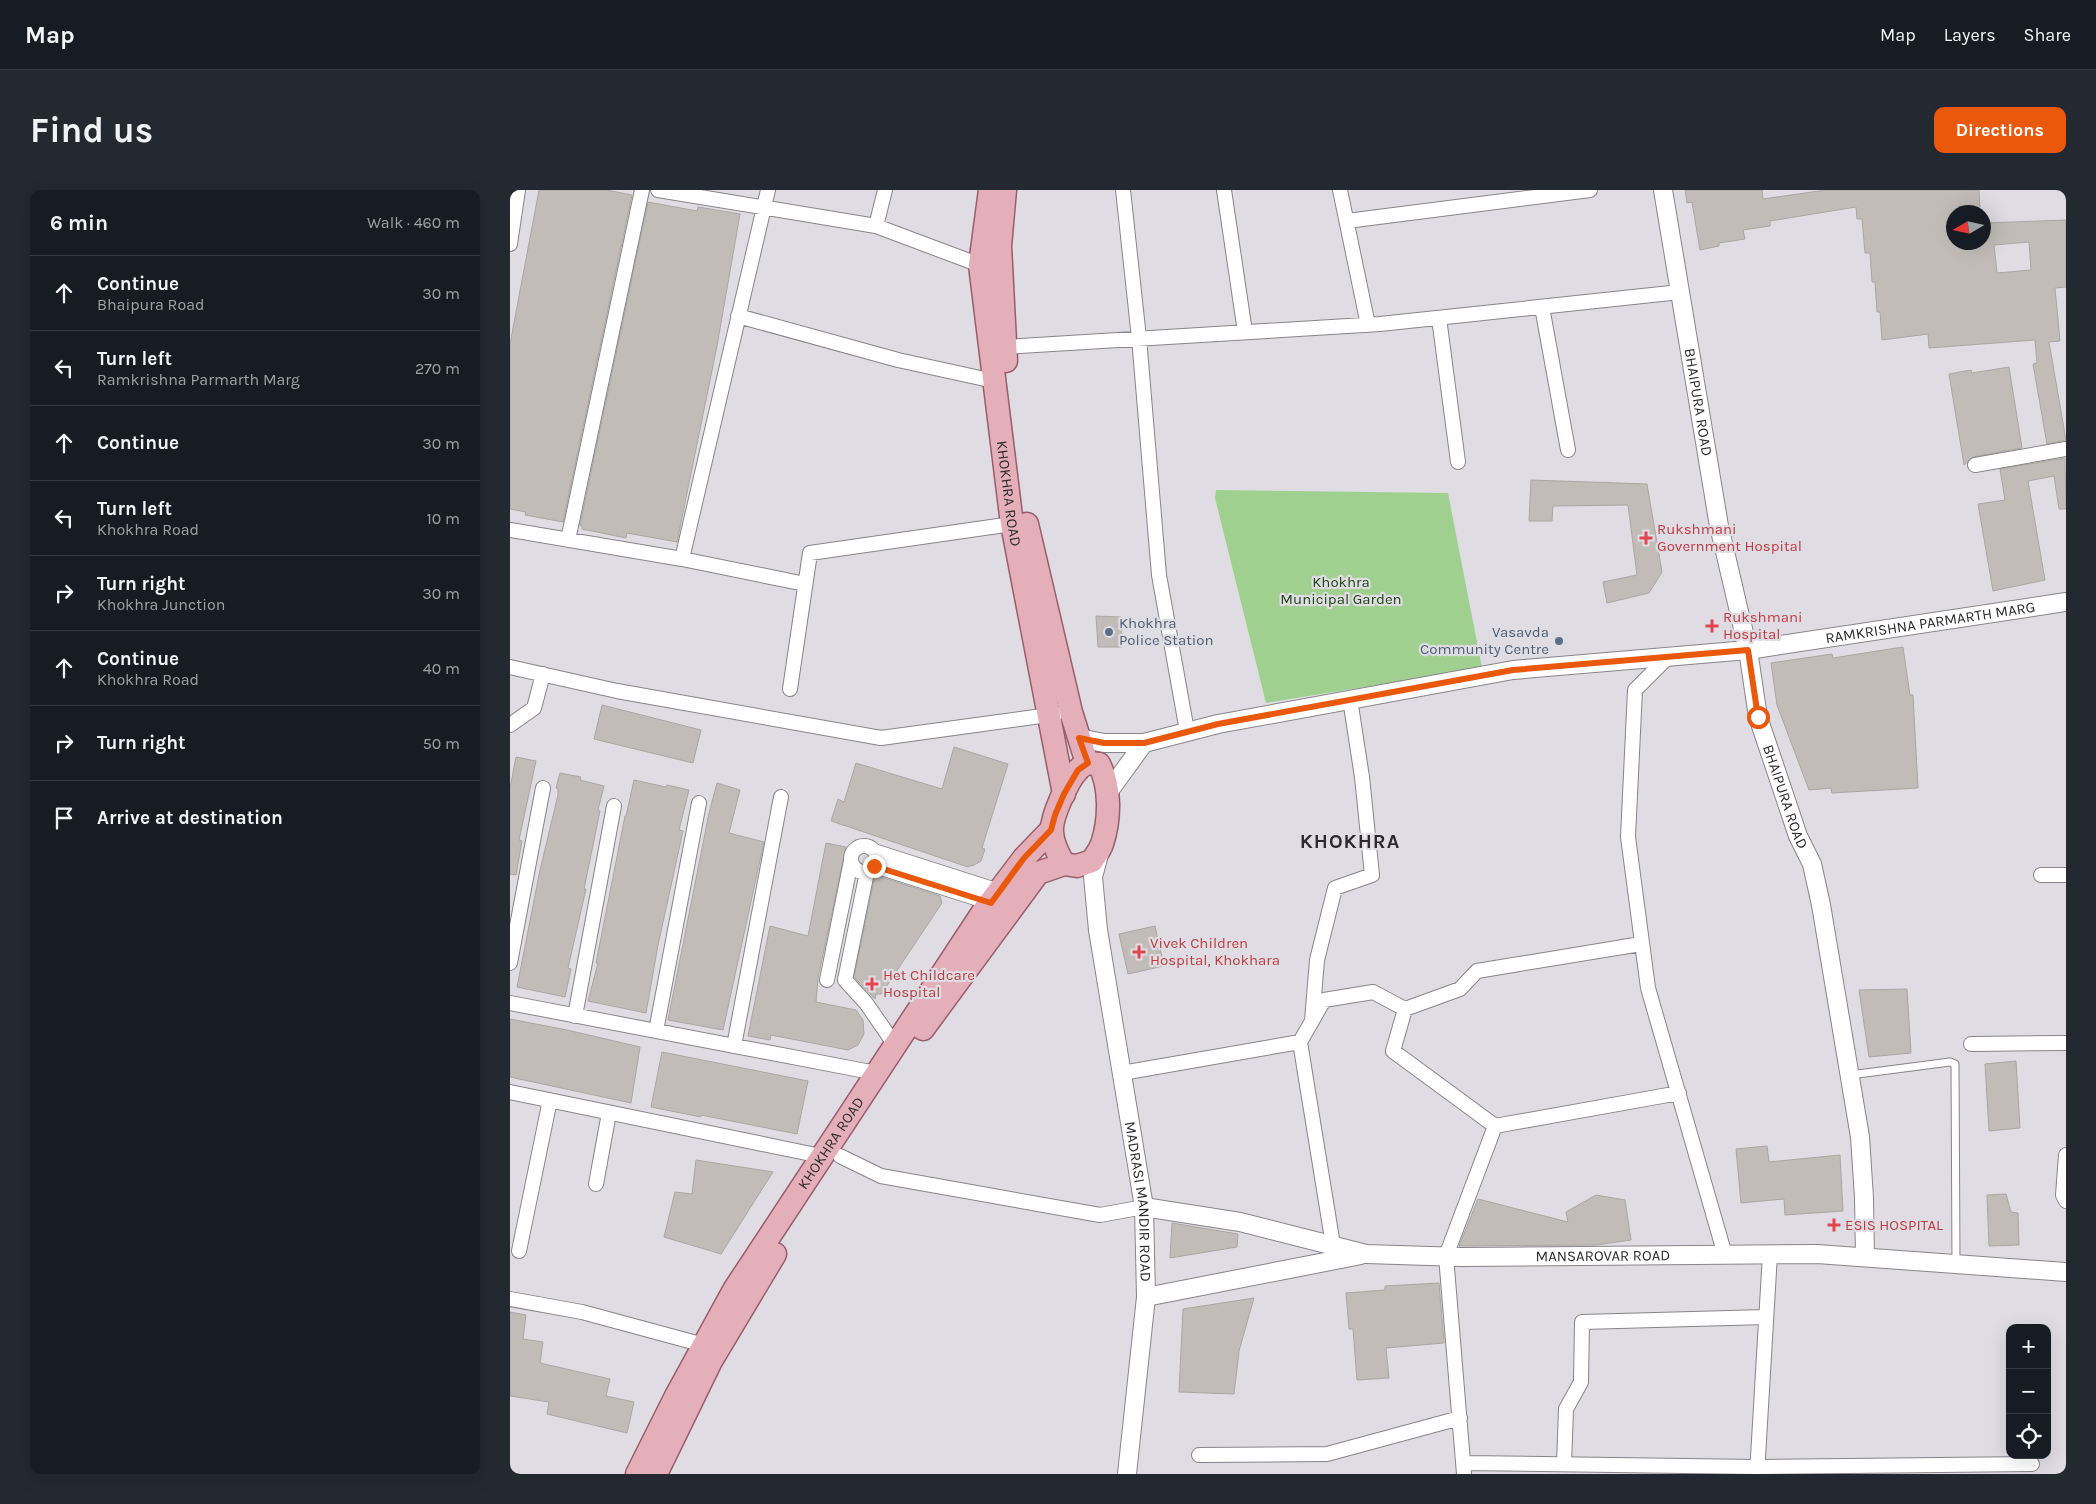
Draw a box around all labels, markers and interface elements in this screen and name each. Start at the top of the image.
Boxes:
text: Map [25,21,75,49]
text: Map [1880,24,1916,46]
text: Layers [1944,24,1996,46]
text: Share [2024,24,2071,46]
button: Directions [1934,107,2066,153]
text: Find us [30,110,153,151]
north arrow [1946,205,1991,250]
text: 6 min [50,211,108,235]
text: Walk · 460 m [367,213,460,232]
text: Continue [97,273,179,295]
icon: ahead [50,279,78,307]
text: 30 m [422,284,460,303]
text: Bhaipura Road [97,295,204,314]
street label: BHAIPURA ROAD [1681,347,1716,457]
text: Turn left [97,348,172,370]
icon: left [50,354,78,382]
text: 270 m [415,359,460,378]
text: Ramkrishna Parmarth Marg [97,370,300,389]
icon: ahead [50,429,78,457]
text: Continue [97,432,179,454]
text: 30 m [422,434,460,453]
street label: KHOKHRA ROAD [993,440,1025,548]
text: Turn left [97,498,172,520]
icon: left [50,504,78,532]
text: 10 m [426,509,460,528]
text: Khokhra Road [97,520,199,539]
place label: Rukshmani Government Hospital [1657,520,1802,555]
marker: Rukshmani Government Hospital [1639,531,1653,545]
text: Turn right [97,573,186,595]
park label: Khokhra Municipal Garden [1280,573,1402,608]
icon: right [50,579,78,607]
text: 30 m [422,584,460,603]
text: Khokhra Junction [97,595,225,614]
street label: RAMKRISHNA PARMARTH MARG [1824,598,2036,647]
place label: Rukshmani Hospital [1723,608,1802,643]
place label: Khokhra Police Station [1119,614,1214,649]
marker: Rukshmani Hospital [1705,619,1719,633]
place label: Vasavda Community Centre [1420,623,1549,658]
marker: Khokhra Police Station [1103,626,1115,638]
marker: Vasavda Community Centre [1553,635,1565,647]
text: Continue [97,648,179,670]
icon: ahead [50,654,78,682]
text: 40 m [423,659,460,678]
text: Khokhra Road [97,670,199,689]
route start [1747,706,1770,729]
icon: right [50,729,78,757]
text: Turn right [97,732,186,754]
text: 50 m [423,734,460,753]
street label: BHAIPURA ROAD [1759,742,1812,852]
icon: arrive [50,804,78,832]
text: Arrive at destination [97,807,283,829]
district label: KHOKHRA [1300,830,1400,853]
route end [863,855,886,878]
place label: Vivek Children Hospital, Khokhara [1150,934,1280,969]
marker: Vivek Children Hospital, Khokhara [1132,945,1146,959]
place label: Het Childcare Hospital [883,966,975,1001]
marker: Het Childcare Hospital [865,977,879,991]
street label: KHOKHRA ROAD [794,1094,868,1193]
street label: MADRASI MANDIR ROAD [1121,1120,1155,1282]
place label: ESIS HOSPITAL [1845,1216,1943,1234]
marker: ESIS HOSPITAL [1827,1218,1841,1232]
street label: MANSAROVAR ROAD [1535,1246,1670,1265]
map controls [2006,1324,2051,1459]
button: + [2006,1324,2051,1369]
button: − [2006,1369,2051,1414]
button: locate [2006,1414,2051,1459]

